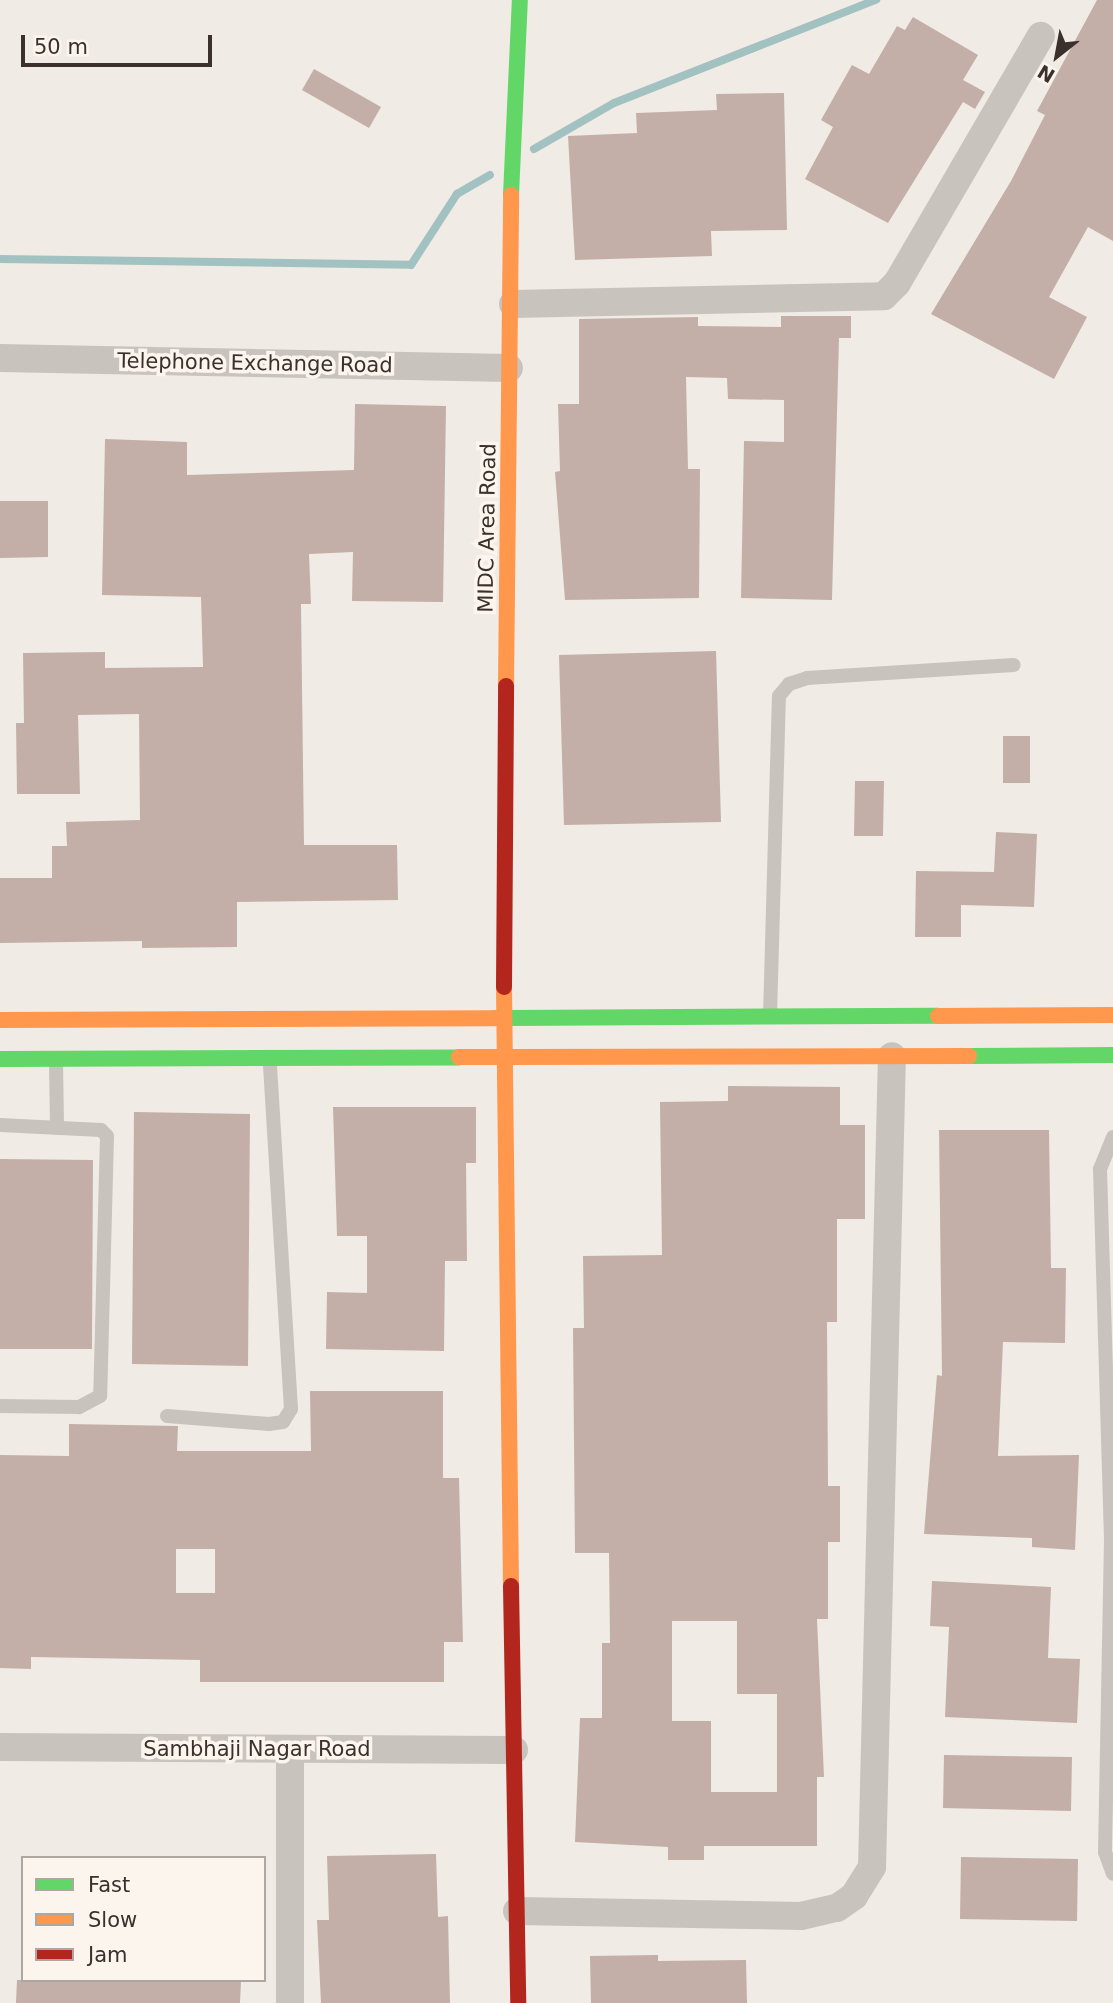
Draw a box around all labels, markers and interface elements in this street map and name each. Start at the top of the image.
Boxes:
scale bar [24,21,215,65]
north arrow [1022,21,1092,91]
text: 50 m [34,35,88,59]
text: N [1034,60,1059,88]
street label: Telephone Exchange Road [117,348,393,378]
street label: MIDC Area Road [473,443,501,613]
street label: Sambhaji Nagar Road [143,1736,371,1762]
legend [21,1856,266,1982]
text: Fast [88,1873,130,1897]
text: Slow [88,1908,137,1932]
text: Jam [88,1943,128,1967]

